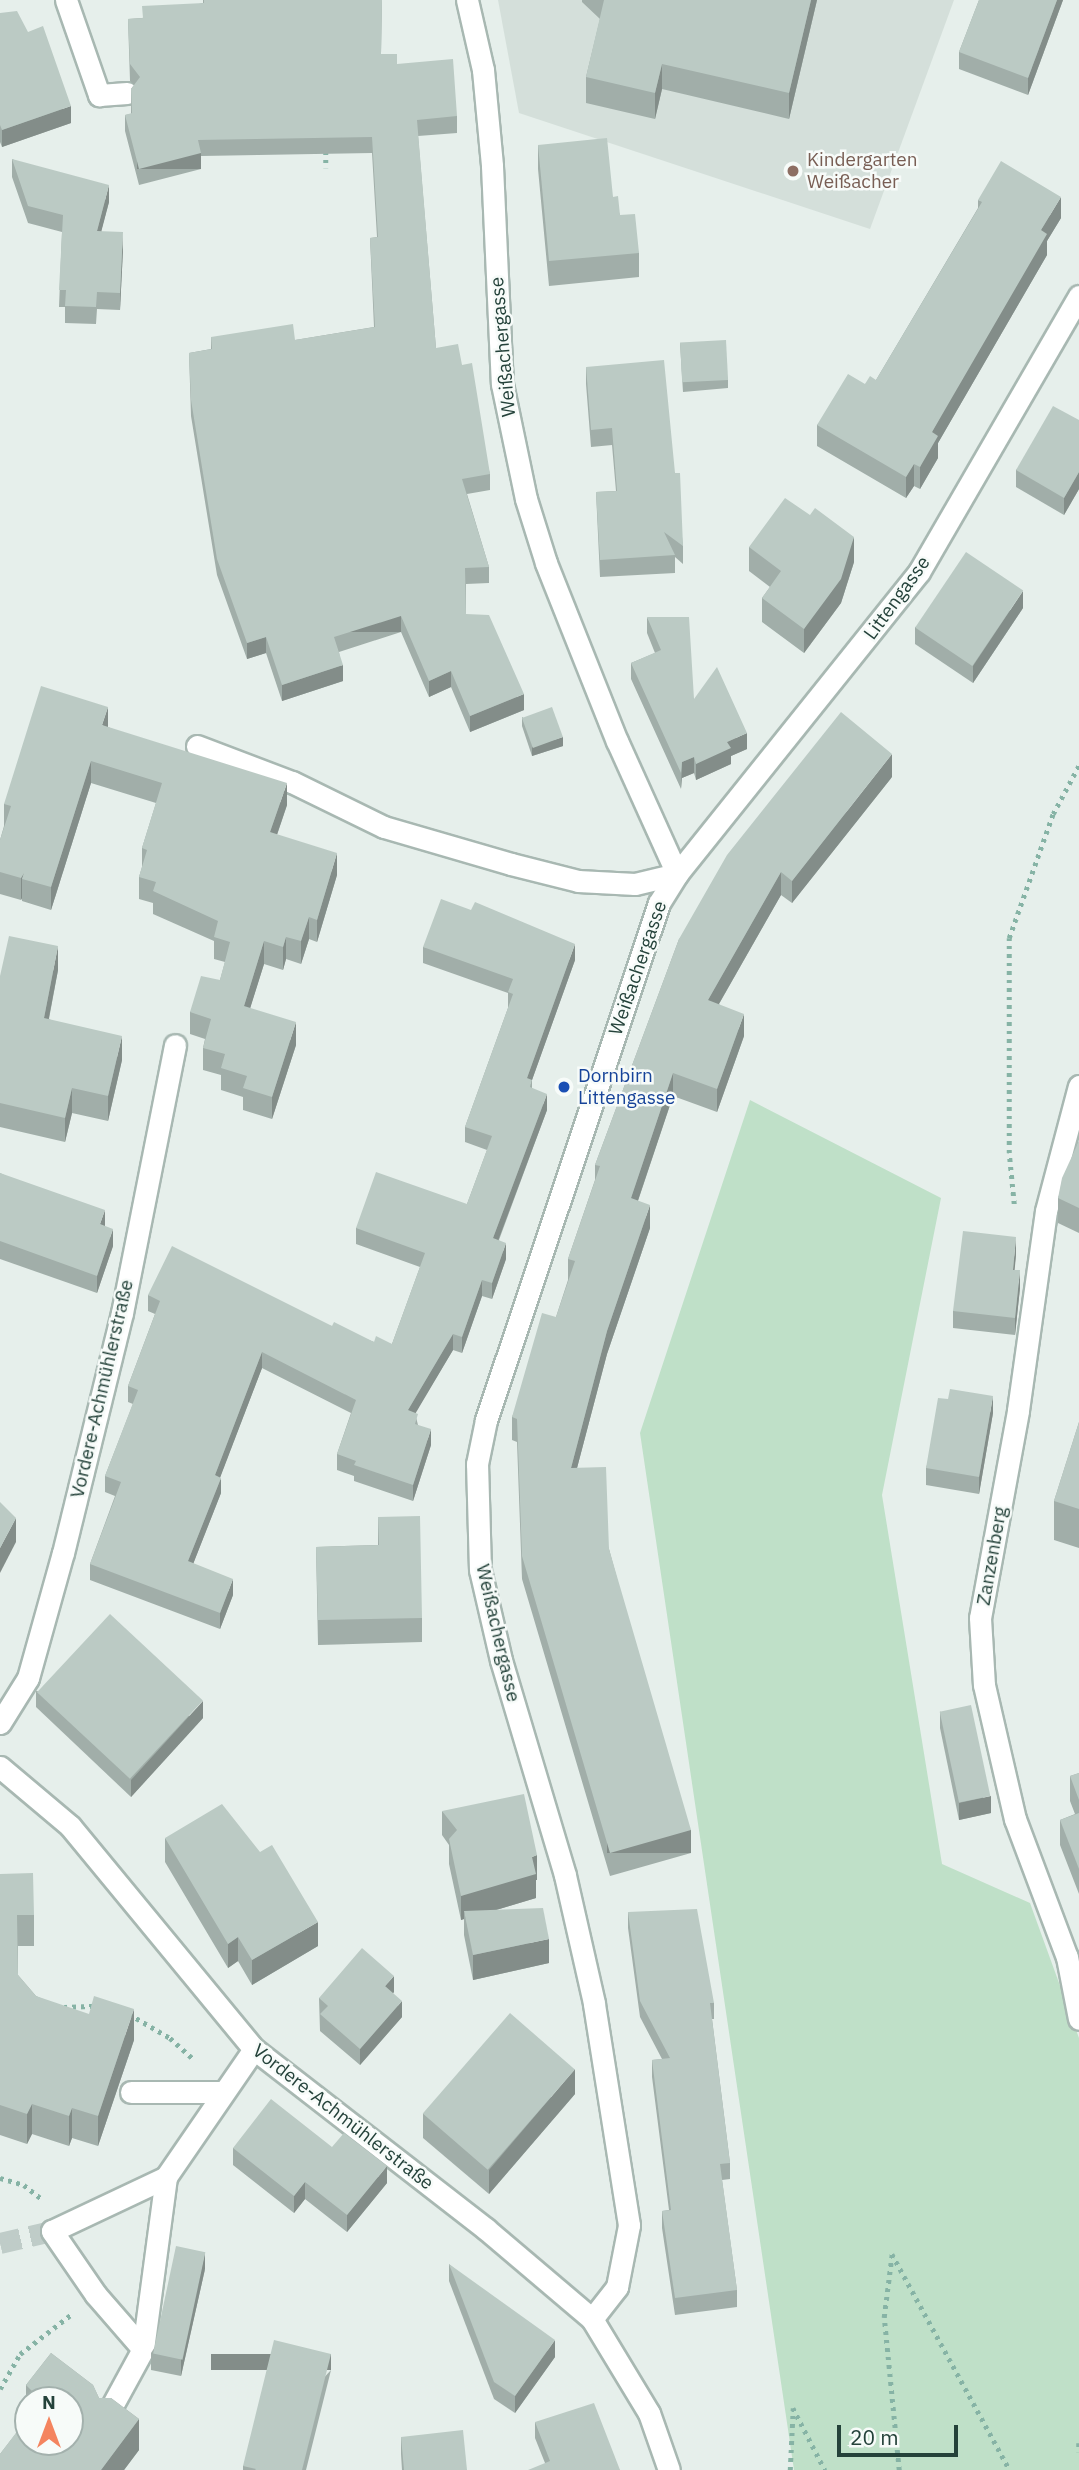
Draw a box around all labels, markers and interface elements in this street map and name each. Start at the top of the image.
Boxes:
place label: Kindergarten Weißacher [807,149,918,193]
marker: Kindergarten Weißacher [785,163,801,179]
street label: Weißachergasse [486,276,520,418]
street label: Littengasse [859,552,935,644]
street label: Weißachergasse [604,898,672,1038]
place label: Dornbirn Littengasse [578,1065,676,1109]
marker: Dornbirn Littengasse [556,1079,572,1095]
street label: Vordere-Achmühlerstraße [66,1278,138,1500]
street label: Zanzenberg [972,1505,1012,1607]
street label: Weißachergasse [471,1562,525,1704]
street label: Vordere-Achmühlerstraße [248,2039,438,2195]
north arrow [14,2386,84,2456]
text: N [42,2390,56,2414]
scale bar [841,2410,962,2454]
text: 20 m [850,2423,899,2451]

